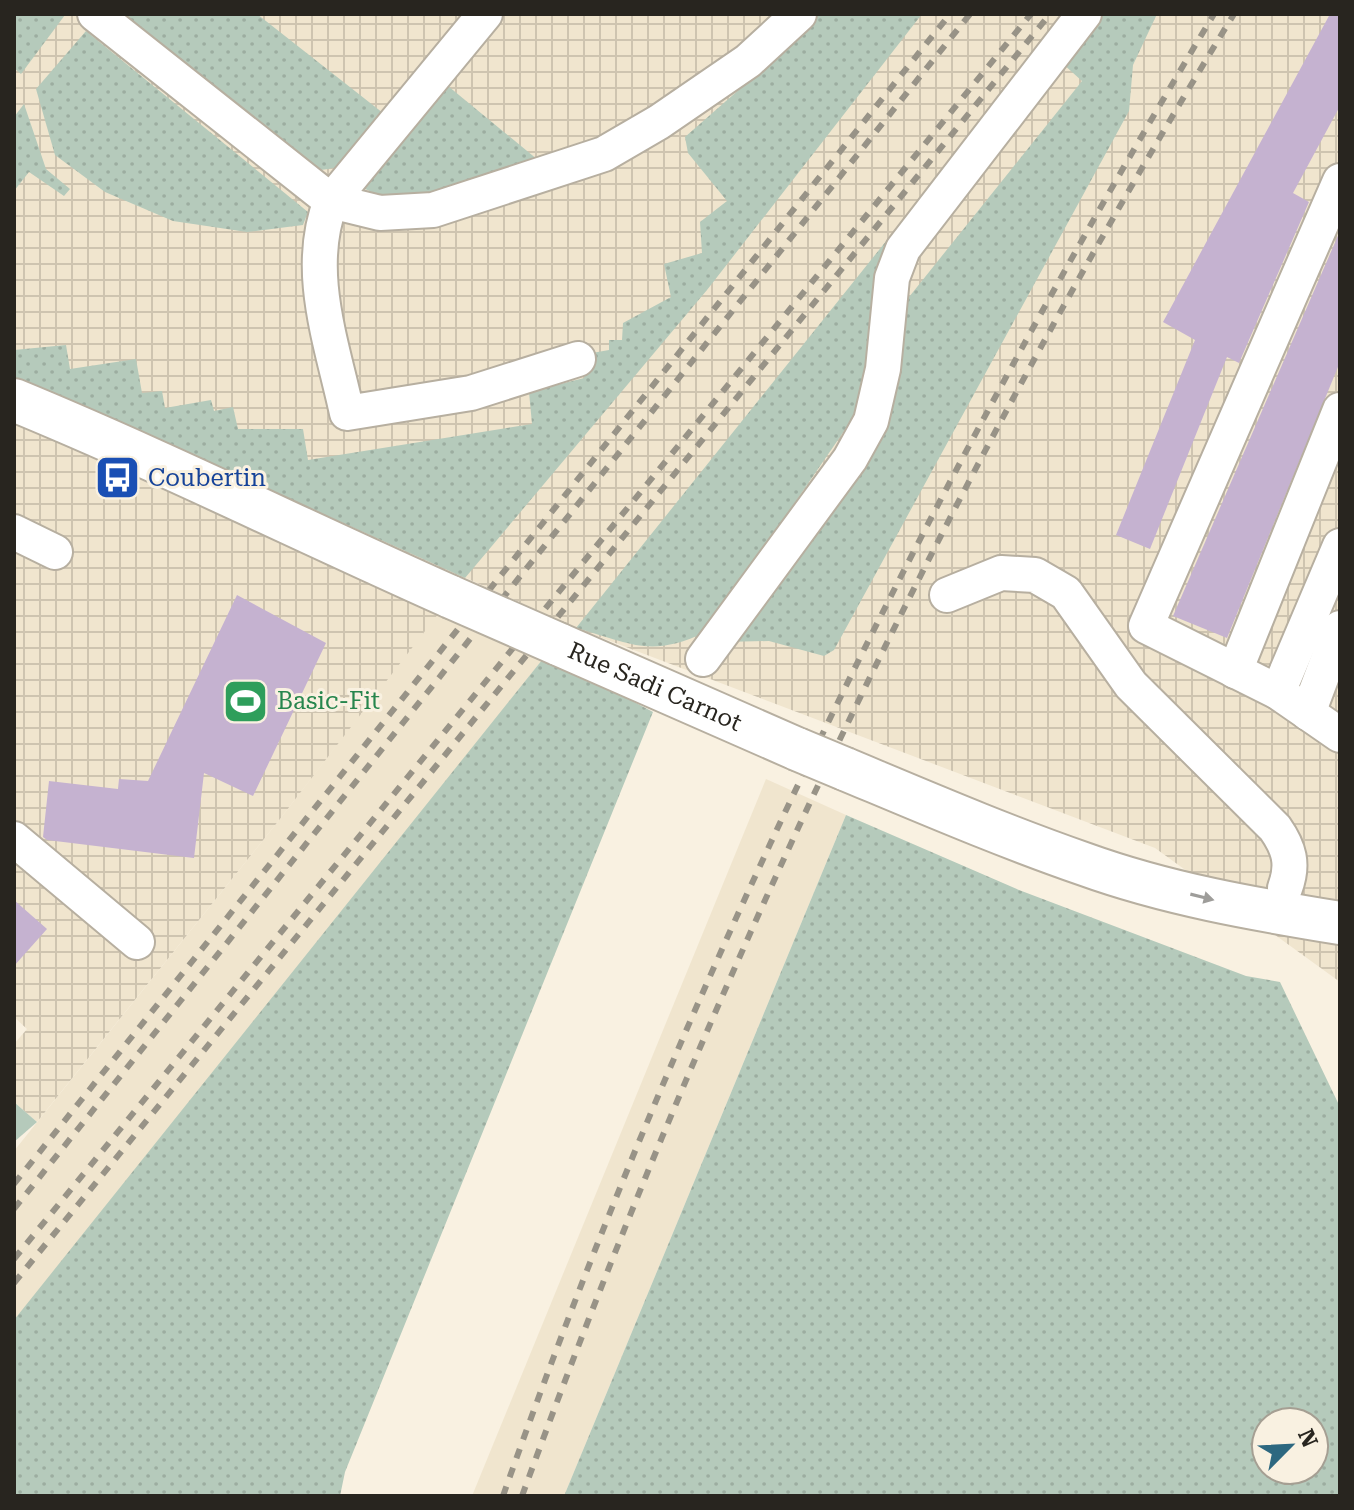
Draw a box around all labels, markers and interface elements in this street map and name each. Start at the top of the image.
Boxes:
bus stop icon: Coubertin [93,454,141,502]
place label: Coubertin [148,464,266,492]
street label: Rue Sadi Carnot [564,636,746,737]
sports icon: Basic-Fit [222,677,270,725]
place label: Basic-Fit [277,687,380,715]
one-way arrow [1190,892,1215,904]
north arrow [1250,1406,1330,1486]
text: N [1293,1425,1323,1451]

